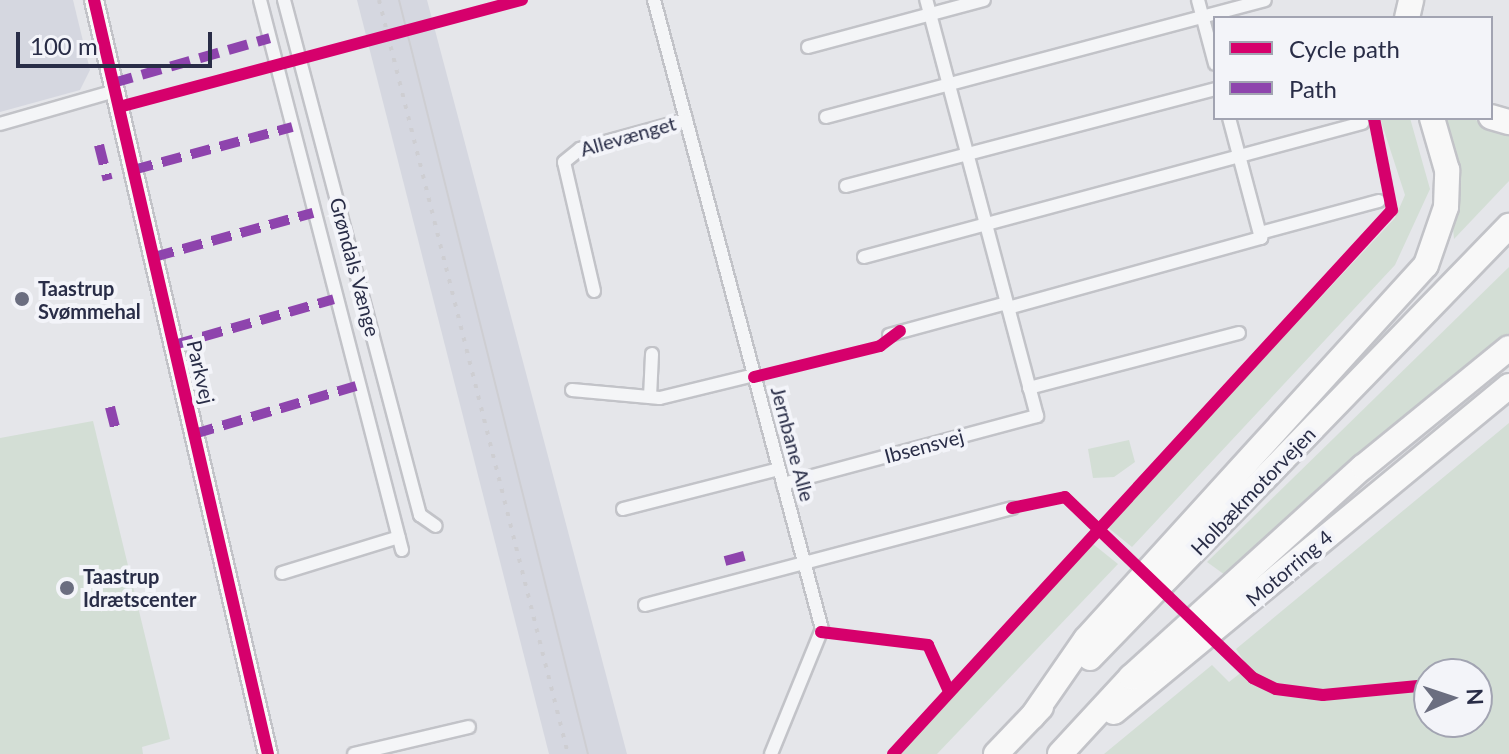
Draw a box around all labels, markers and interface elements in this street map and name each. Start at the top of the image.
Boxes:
scale bar [20,16,216,66]
legend [1213,16,1493,120]
text: 100 m [30,31,98,60]
text: Cycle path [1289,34,1400,63]
text: Path [1289,74,1337,103]
street label: Allevænget [577,111,679,161]
street label: Grøndals Vænge [325,195,385,339]
place label: Taastrup Svømmehal [38,276,141,323]
marker: Taastrup Svømmehal [13,290,31,308]
street label: Parkvej [182,338,220,406]
street label: Jernbane Alle [766,384,820,504]
street label: Holbækmotorvejen [1186,422,1320,560]
street label: Ibsensvej [882,424,966,468]
street label: Motorring 4 [1241,525,1337,611]
place label: Taastrup Idrætscenter [83,564,196,611]
marker: Taastrup Idrætscenter [58,579,76,597]
north arrow [1413,658,1493,738]
text: N [1462,688,1489,706]

